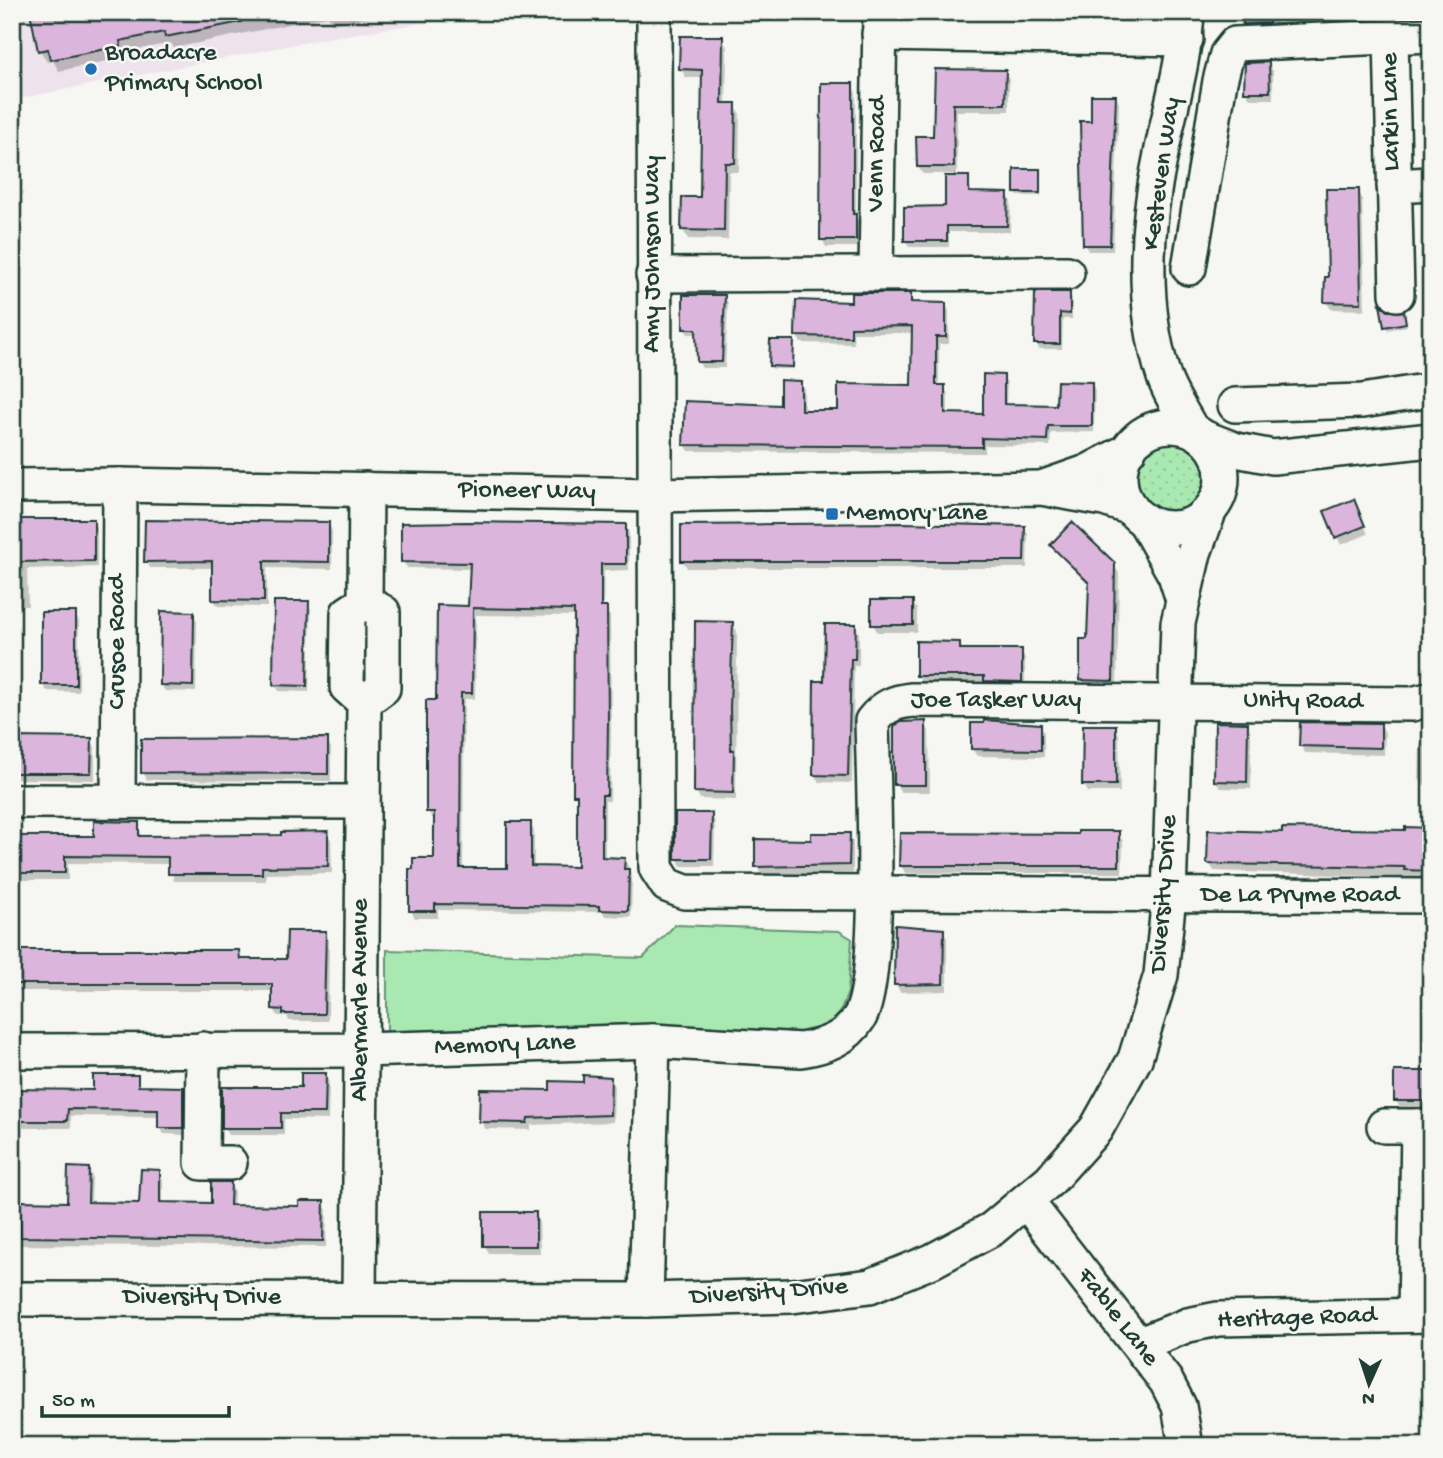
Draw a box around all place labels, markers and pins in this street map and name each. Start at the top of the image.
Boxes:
place label: Broadacre Primary School [104,39,263,100]
marker: Broadacre Primary School [83,61,99,77]
place label: Memory Lane [846,499,988,530]
marker: Memory Lane [824,506,840,522]

